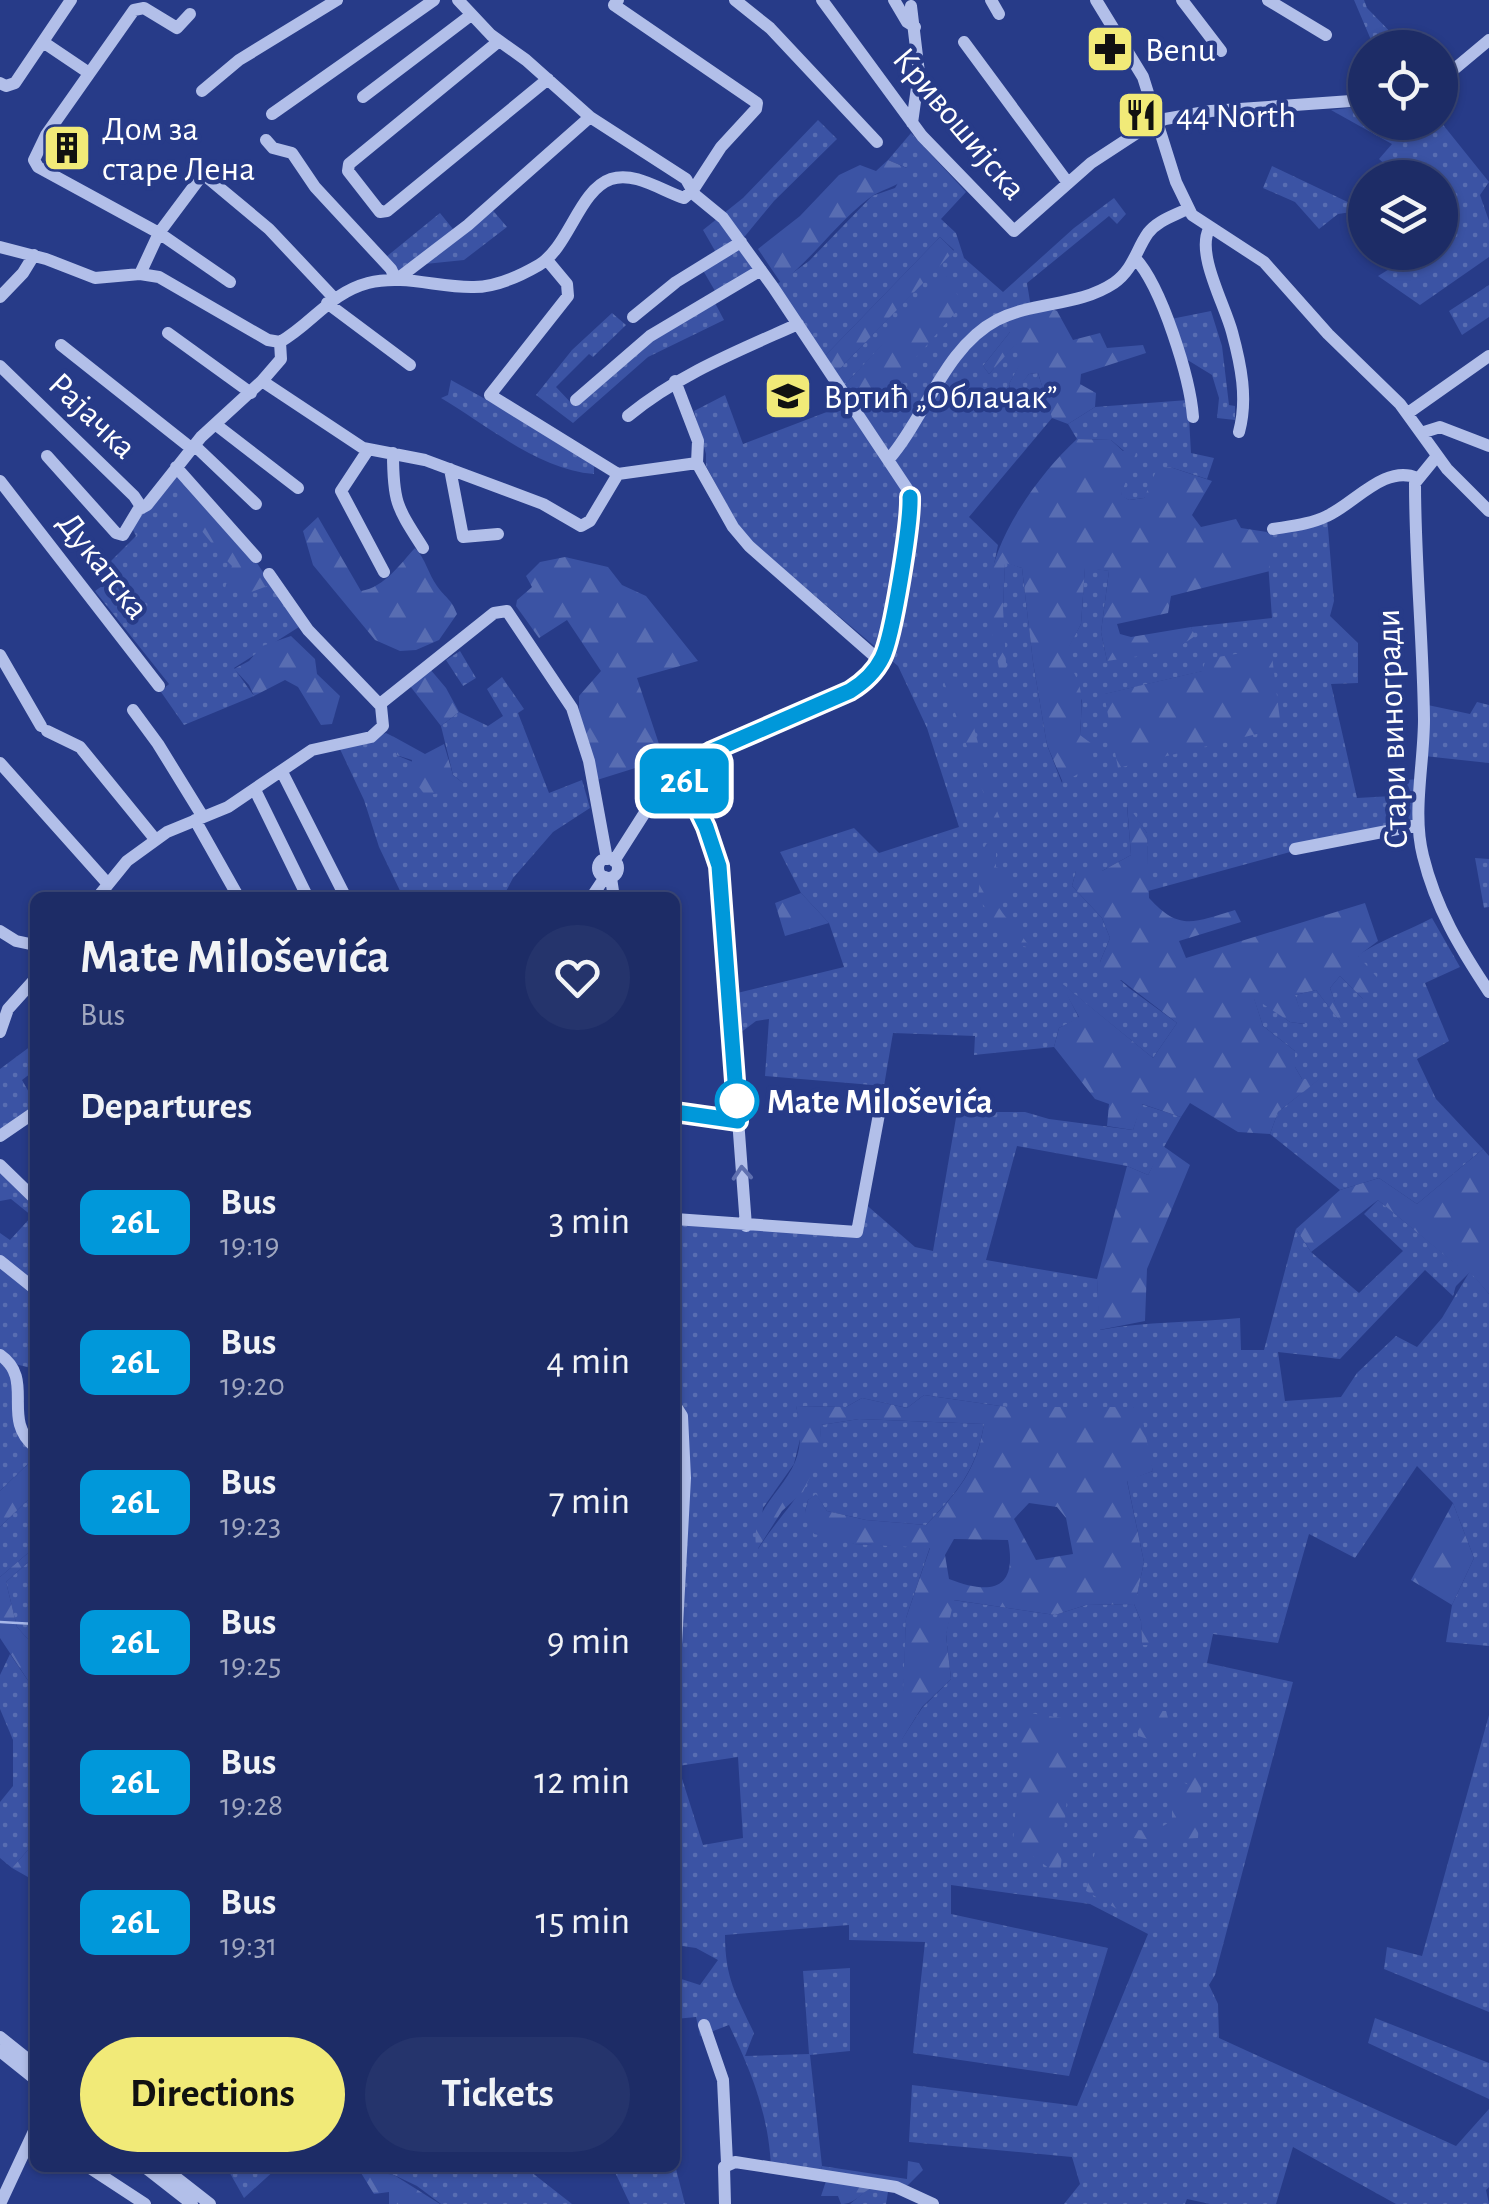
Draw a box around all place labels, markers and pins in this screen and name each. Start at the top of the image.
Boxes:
pharmacy icon: Benu [1084,23,1136,75]
place label: Benu [1145,33,1216,68]
restaurant icon: 44 North [1115,89,1167,141]
place label: 44 North [1176,99,1296,134]
place label: Дом за старе Лена [102,112,255,187]
building icon: Дом за старе Лена [41,122,93,174]
school or university icon: Вртић „Облачак” [762,370,814,422]
place label: Вртић „Облачак” [823,380,1057,415]
marker: Mate Miloševića [716,1080,758,1122]
place label: Mate Miloševića [767,1085,993,1120]

